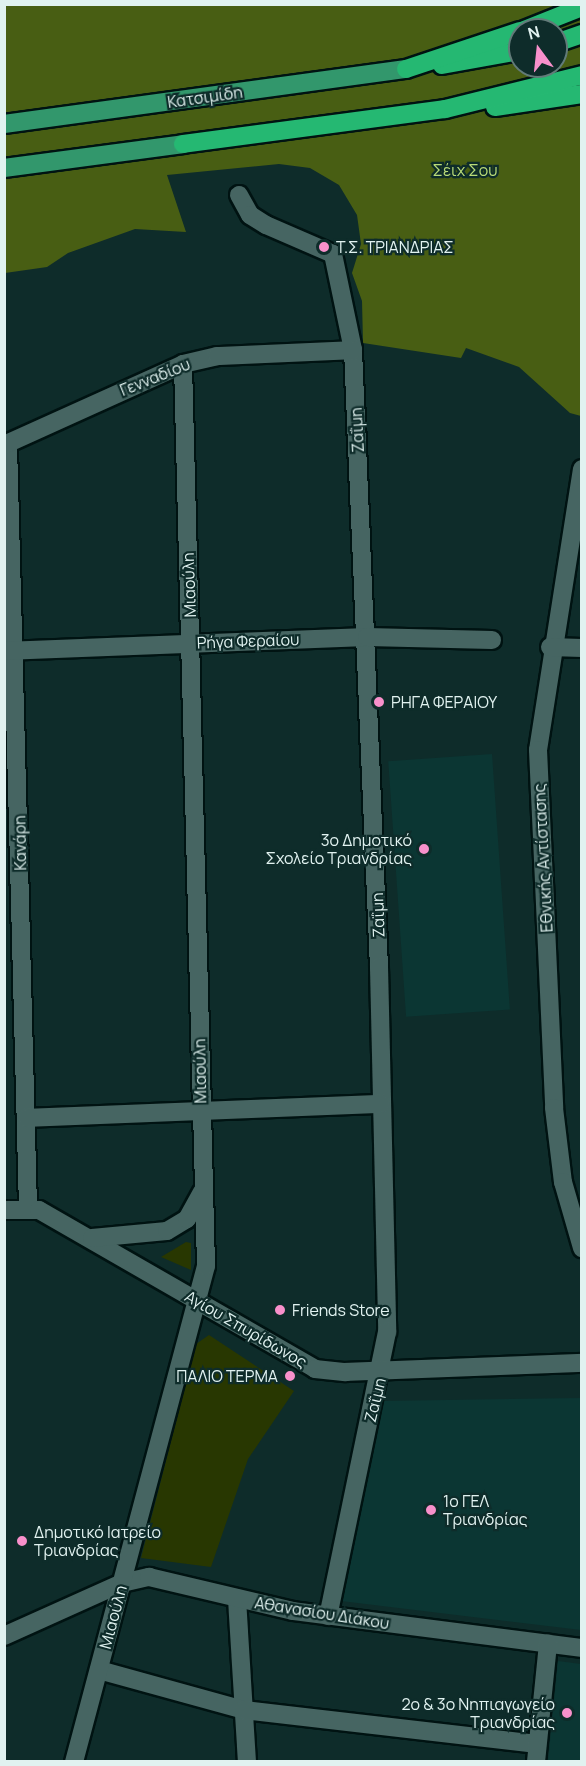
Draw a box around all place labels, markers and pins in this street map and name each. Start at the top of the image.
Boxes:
place label: Τ.Σ. ΤΡΙΑΝΔΡΙΑΣ [336,237,454,257]
marker: Τ.Σ. ΤΡΙΑΝΔΡΙΑΣ [317,240,331,254]
place label: ΡΗΓΑ ΦΕΡΑΙΟΥ [391,692,497,712]
marker: ΡΗΓΑ ΦΕΡΑΙΟΥ [372,695,386,709]
place label: 3ο Δημοτικό Σχολείο Τριανδρίας [266,830,412,868]
marker: 3ο Δημοτικό Σχολείο Τριανδρίας [417,842,431,856]
place label: Friends Store [292,1300,390,1320]
marker: Friends Store [273,1303,287,1317]
place label: ΠΑΛΙΟ ΤΕΡΜΑ [176,1366,278,1386]
marker: ΠΑΛΙΟ ΤΕΡΜΑ [283,1369,297,1383]
place label: 1o ΓΕΛ Τριανδρίας [443,1491,528,1529]
marker: 1o ΓΕΛ Τριανδρίας [424,1503,438,1517]
place label: Δημοτικό Ιατρείο Τριανδρίας [34,1522,161,1560]
marker: Δημοτικό Ιατρείο Τριανδρίας [15,1534,29,1548]
place label: 2ο & 3ο Νηπιαγωγείο Τριανδρίας [401,1694,555,1732]
marker: 2ο & 3ο Νηπιαγωγείο Τριανδρίας [560,1706,574,1720]

